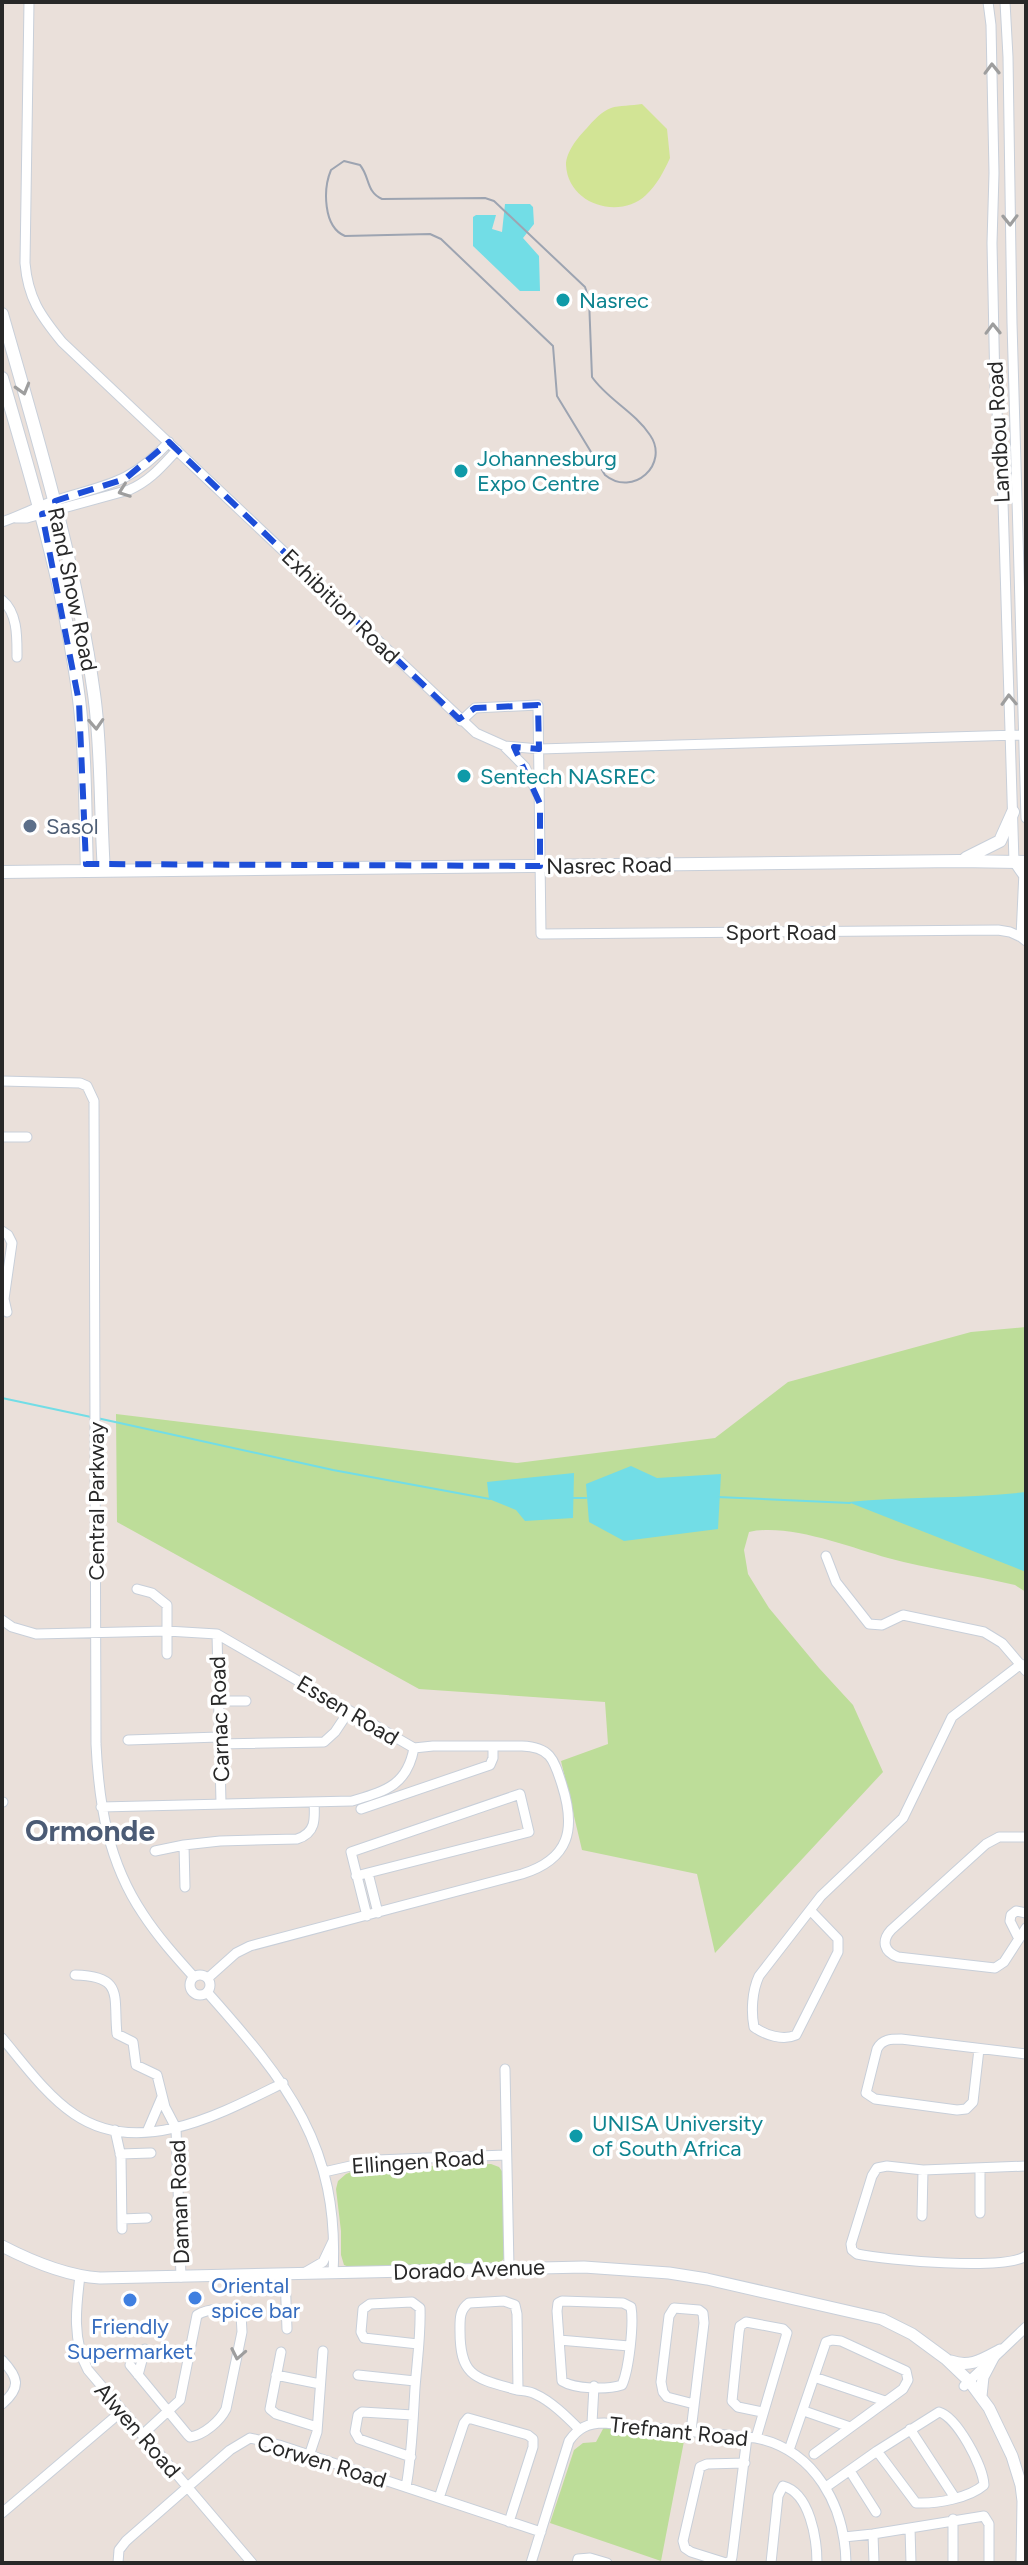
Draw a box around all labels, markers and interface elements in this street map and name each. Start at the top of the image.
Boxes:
one-way arrow [983,62,1001,75]
one-way arrow [1001,214,1019,227]
place label: Nasrec [579,287,649,314]
marker: Nasrec [554,291,572,309]
one-way arrow [984,322,1002,335]
street label: Landbou Road [981,360,1016,504]
one-way arrow [14,382,30,396]
place label: Johannesburg Expo Centre [477,445,617,497]
marker: Johannesburg Expo Centre [452,462,470,480]
one-way arrow [118,482,132,498]
street label: Rand Show Road [42,505,103,674]
street label: Exhibition Road [276,543,405,669]
one-way arrow [1000,693,1017,706]
one-way arrow [87,718,104,731]
place label: Sentech NASREC [480,763,656,790]
marker: Sentech NASREC [455,767,473,785]
place label: Sasol [46,813,99,840]
marker: Sasol [21,817,39,835]
street label: Nasrec Road [546,851,672,880]
street label: Sport Road [725,919,837,946]
street label: Central Parkway [83,1421,110,1580]
street label: Carnac Road [204,1656,235,1782]
street label: Essen Road [292,1670,404,1751]
district label: Ormonde [25,1812,155,1849]
place label: UNISA University of South Africa [592,2110,764,2162]
marker: UNISA University of South Africa [567,2127,585,2145]
street label: Daman Road [164,2139,195,2265]
street label: Ellingen Road [351,2143,486,2180]
street label: Dorado Avenue [393,2253,545,2286]
place label: Oriental spice bar [211,2272,301,2324]
marker: Oriental spice bar [186,2289,204,2307]
marker: Friendly Supermarket [121,2291,139,2309]
place label: Friendly Supermarket [67,2313,193,2365]
one-way arrow [230,2348,247,2361]
street label: Alwen Road [89,2377,186,2483]
street label: Trefnant Road [608,2411,749,2452]
street label: Corwen Road [254,2429,390,2494]

